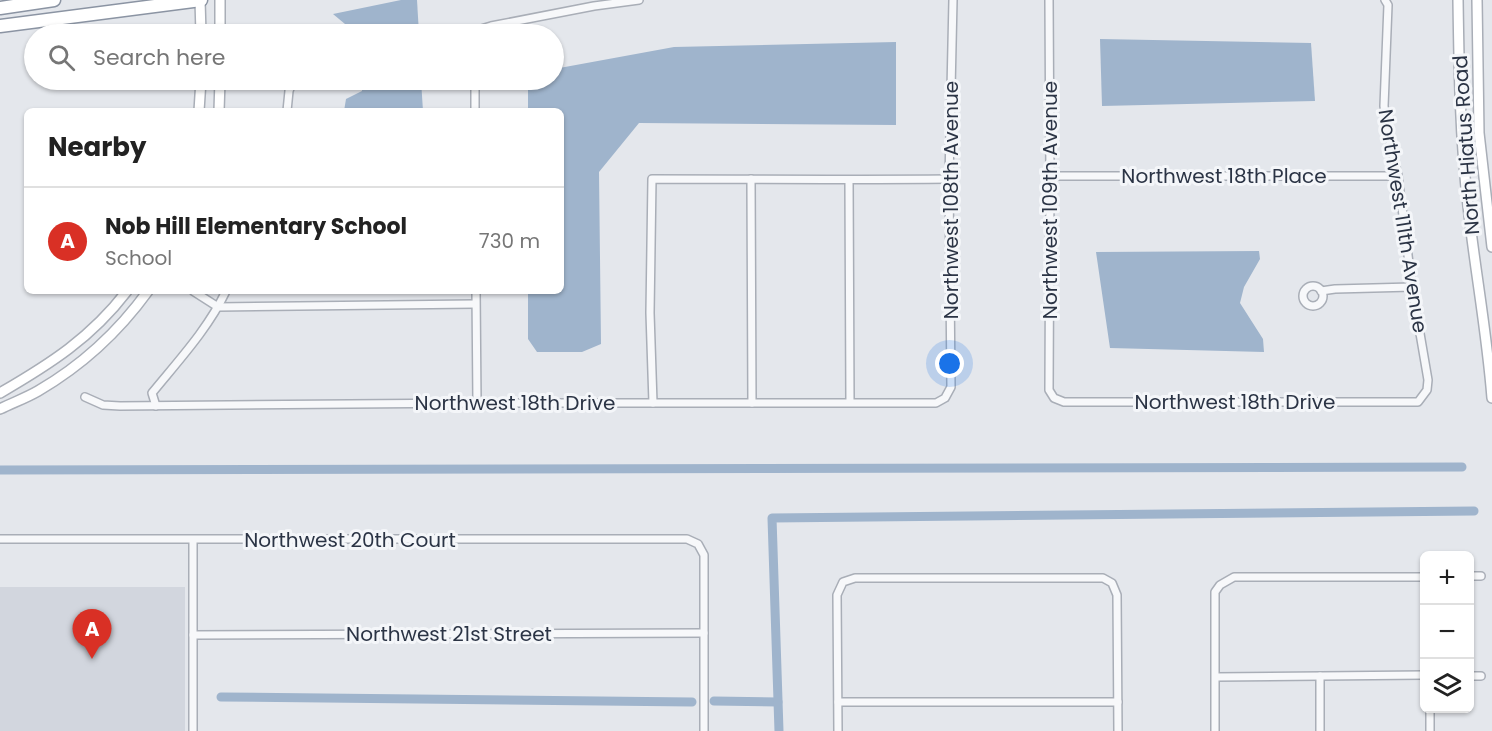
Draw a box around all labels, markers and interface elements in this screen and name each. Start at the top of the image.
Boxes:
search box [24,24,564,90]
icon: search [45,41,78,74]
text: Search here [93,42,226,73]
street label: North Hiatus Road [1446,54,1486,236]
street label: Northwest 108th Avenue [937,81,965,319]
street label: Northwest 109th Avenue [1036,81,1064,319]
street label: Northwest 111th Avenue [1371,107,1435,335]
text: Nearby [48,129,146,165]
street label: Northwest 18th Place [1121,162,1327,190]
text: Nob Hill Elementary School [105,211,407,242]
text: A [60,227,75,255]
text: 730 m [479,227,540,255]
text: School [105,244,172,272]
your location [935,349,964,378]
street label: Northwest 18th Drive [1135,388,1335,416]
street label: Northwest 18th Drive [415,389,615,417]
street label: Northwest 20th Court [244,526,456,554]
map controls [1420,551,1474,713]
button: + [1420,551,1474,605]
button: − [1420,605,1474,659]
pin: A [72,610,112,659]
street label: Northwest 21st Street [346,620,552,648]
button: layers [1420,659,1474,713]

